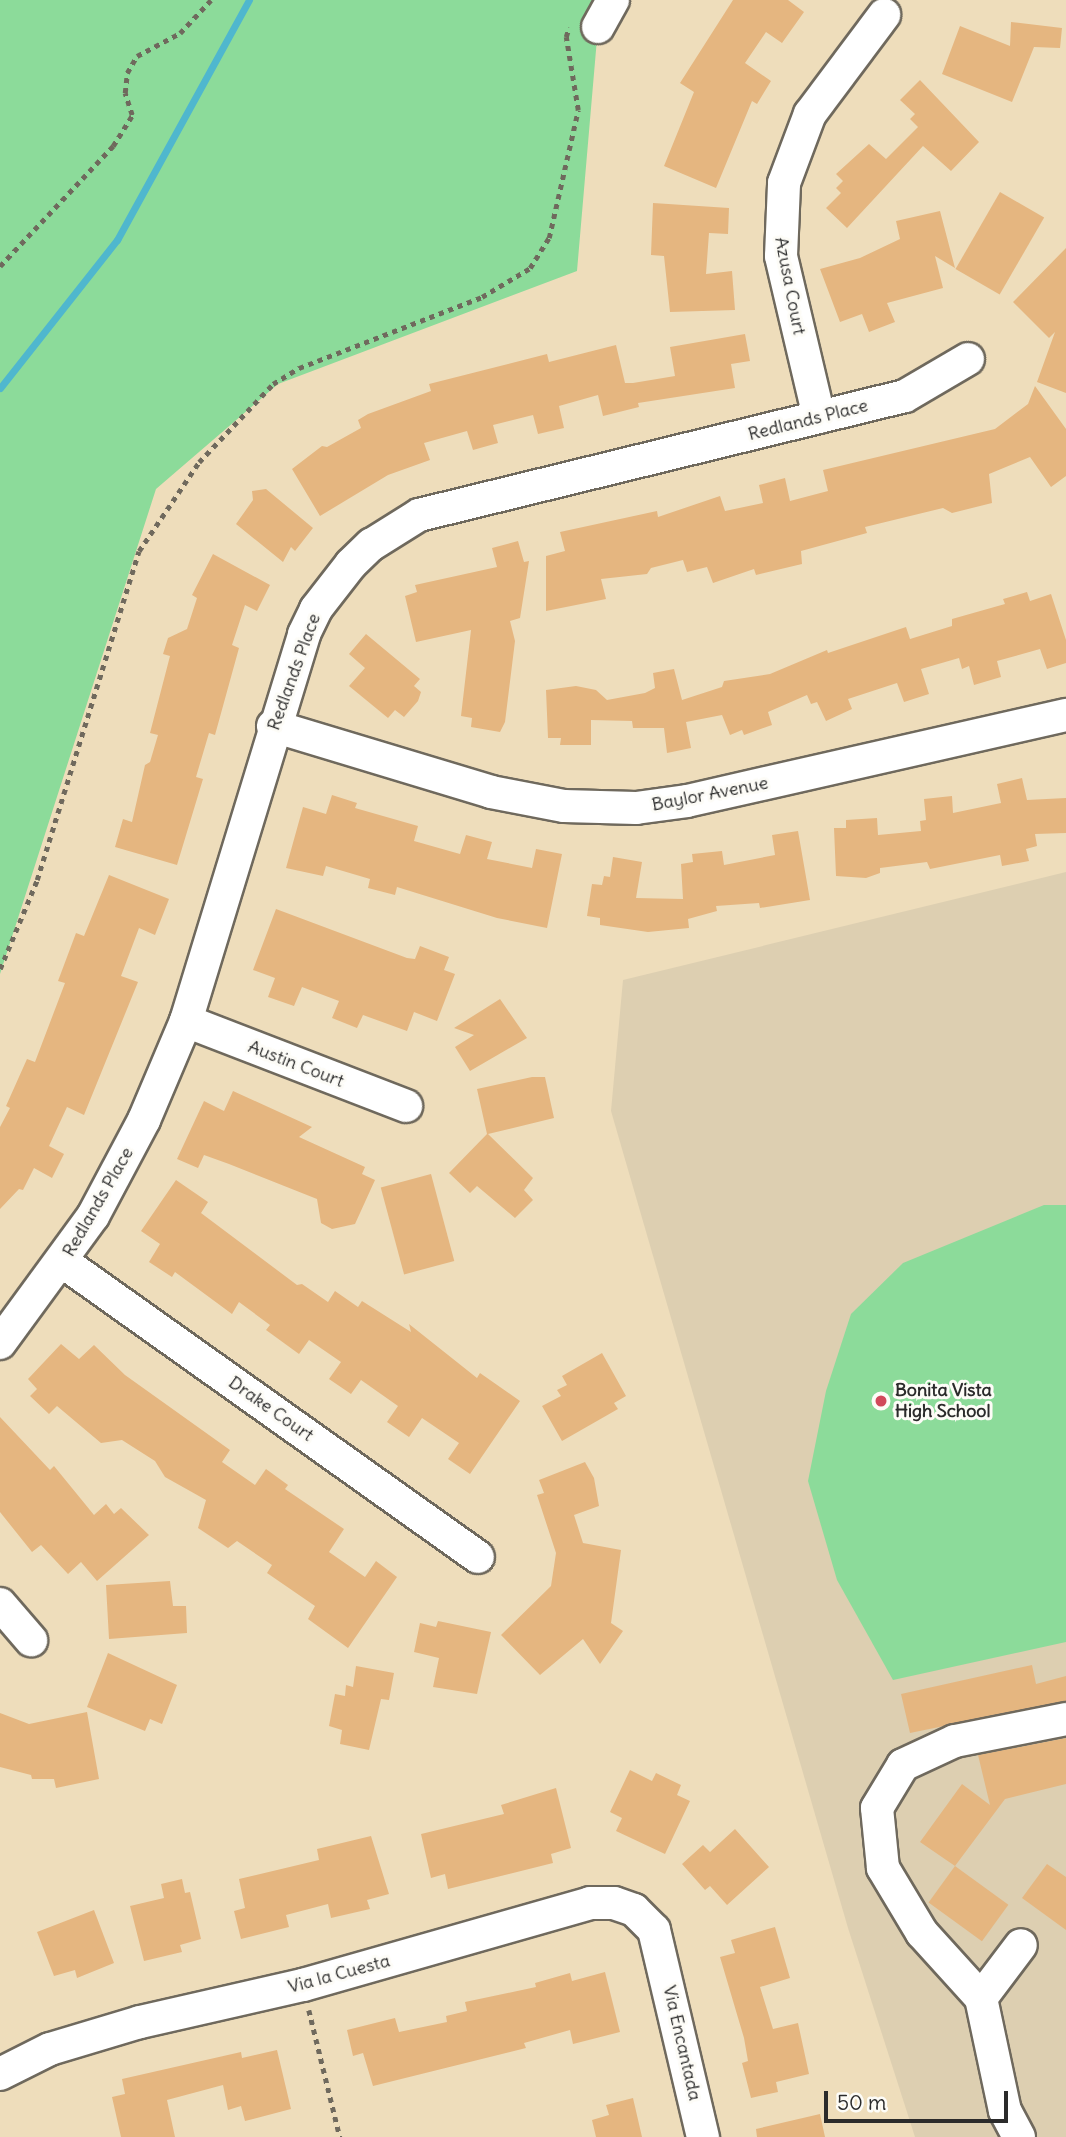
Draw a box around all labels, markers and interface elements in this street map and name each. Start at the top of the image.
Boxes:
street label: Azusa Court [770,235,810,337]
street label: Redlands Place [746,395,870,445]
street label: Redlands Place [263,611,325,733]
street label: Baylor Avenue [650,772,770,816]
street label: Austin Court [245,1036,347,1092]
street label: Redlands Place [58,1143,138,1261]
street label: Drake Court [224,1372,318,1446]
place label: Bonita Vista High School [895,1380,992,1422]
marker: Bonita Vista High School [873,1393,889,1409]
street label: Via la Cuesta [286,1950,392,1998]
street label: Via Encantada [658,1983,706,2103]
scale bar [828,2078,1012,2122]
text: 50 m [837,2089,886,2116]

